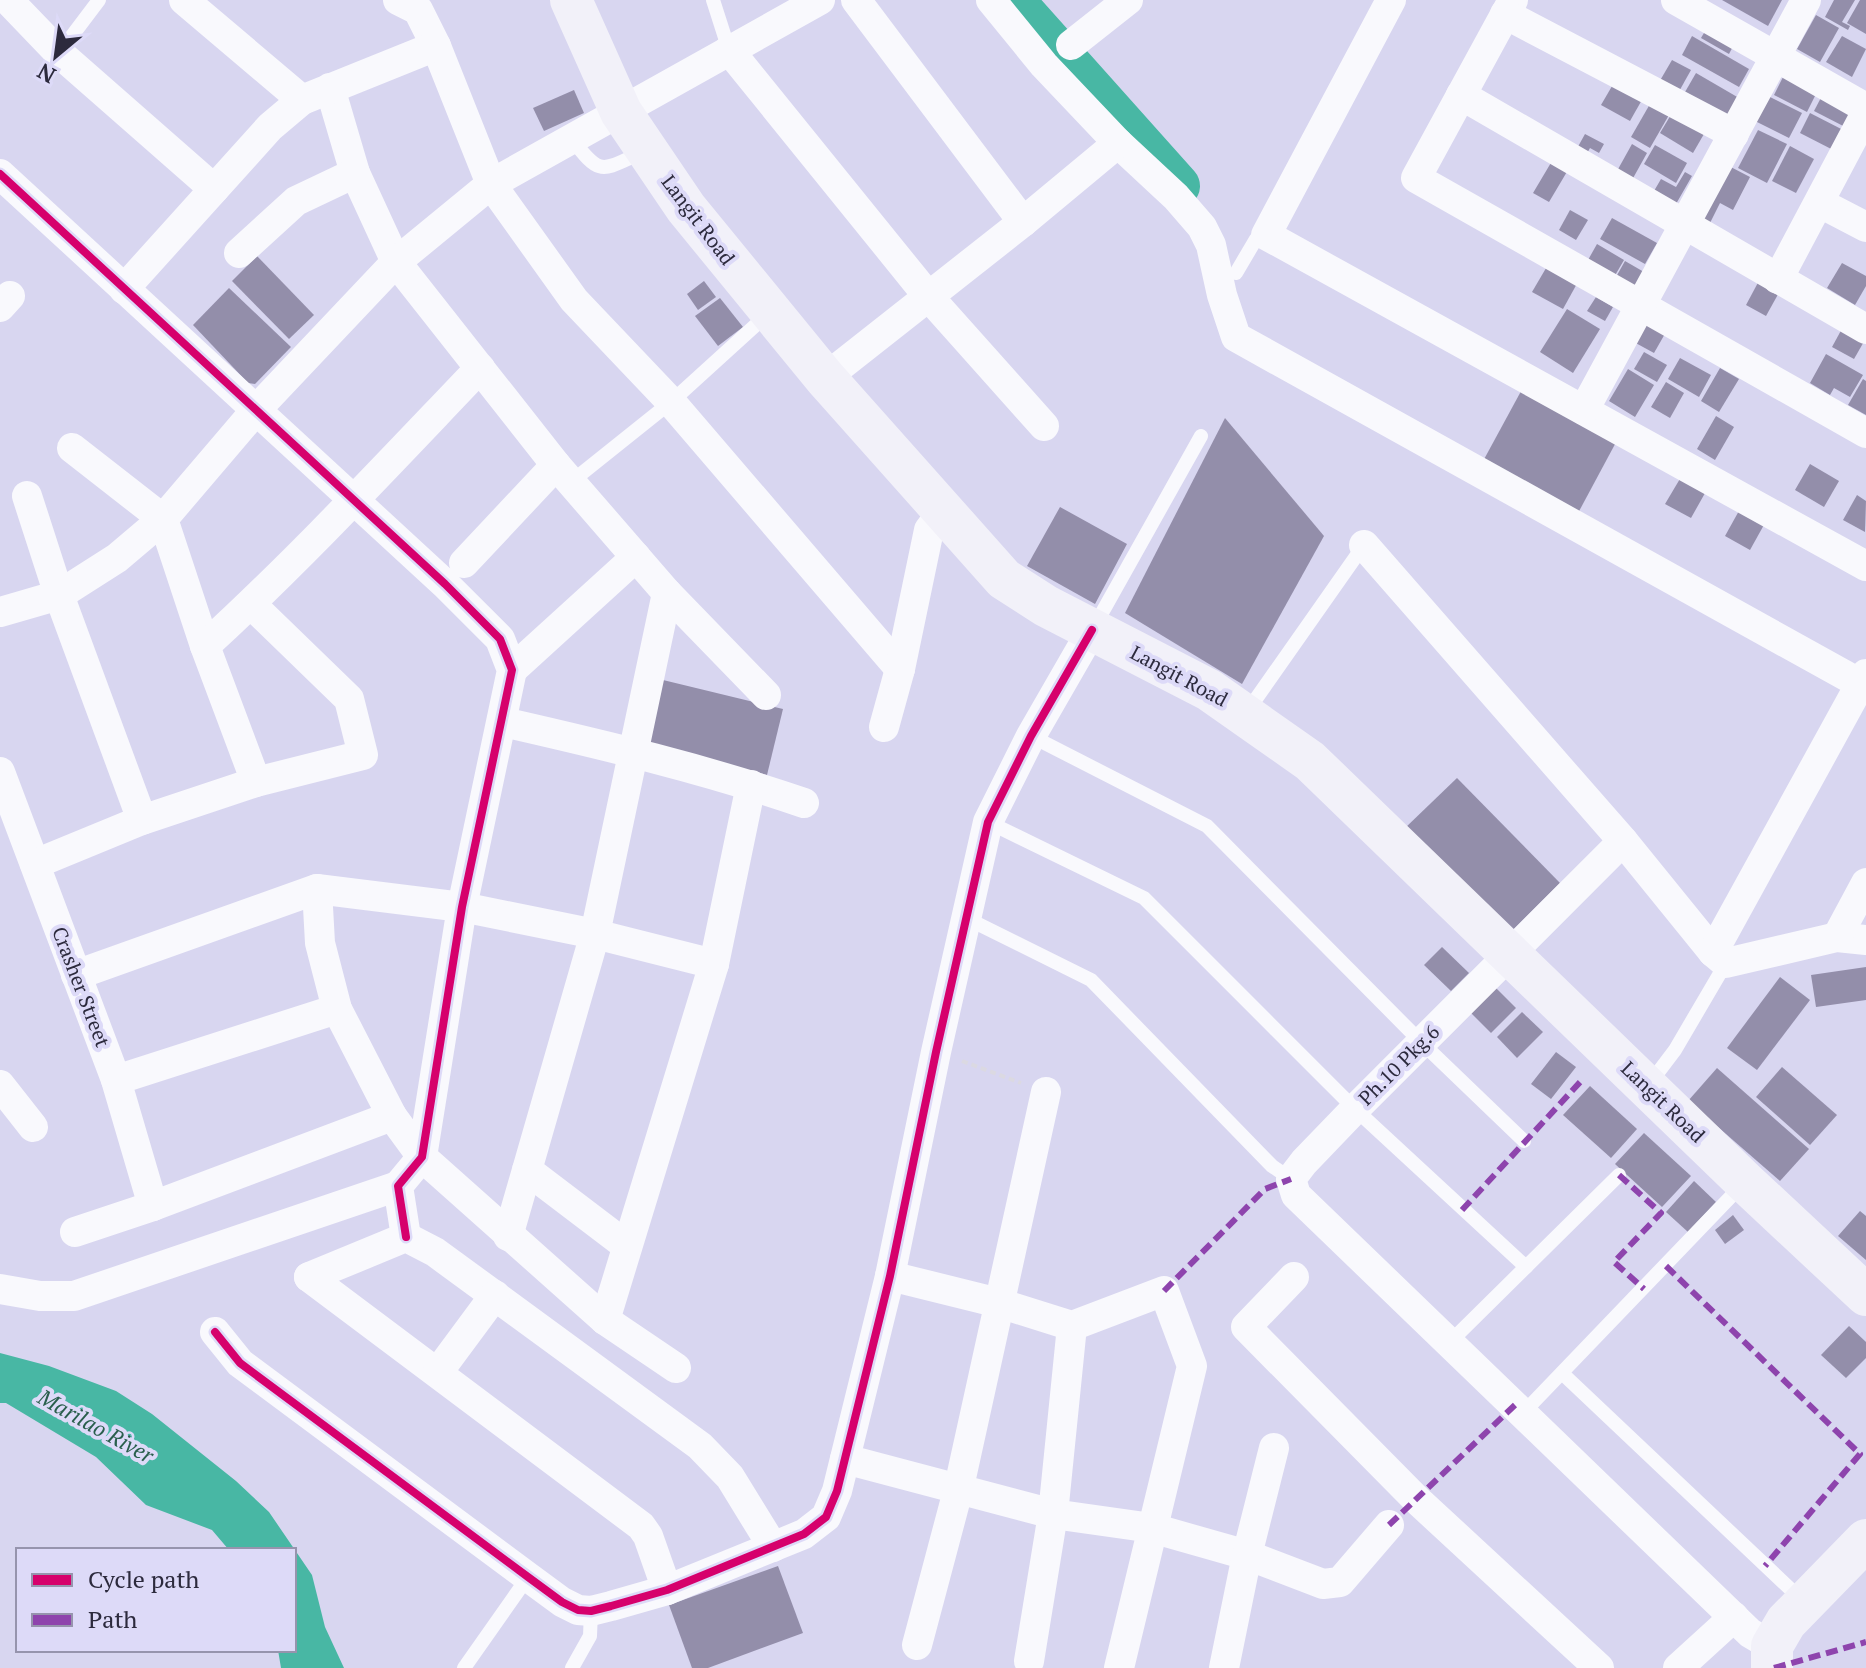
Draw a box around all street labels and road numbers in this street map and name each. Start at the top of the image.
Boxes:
street label: Langit Road [656,169,741,270]
street label: Langit Road [1126,639,1233,712]
street label: Crasher Street [46,923,117,1051]
street label: Ph.10 Pkg.6 [1352,1018,1445,1111]
street label: Langit Road [1616,1055,1711,1148]

